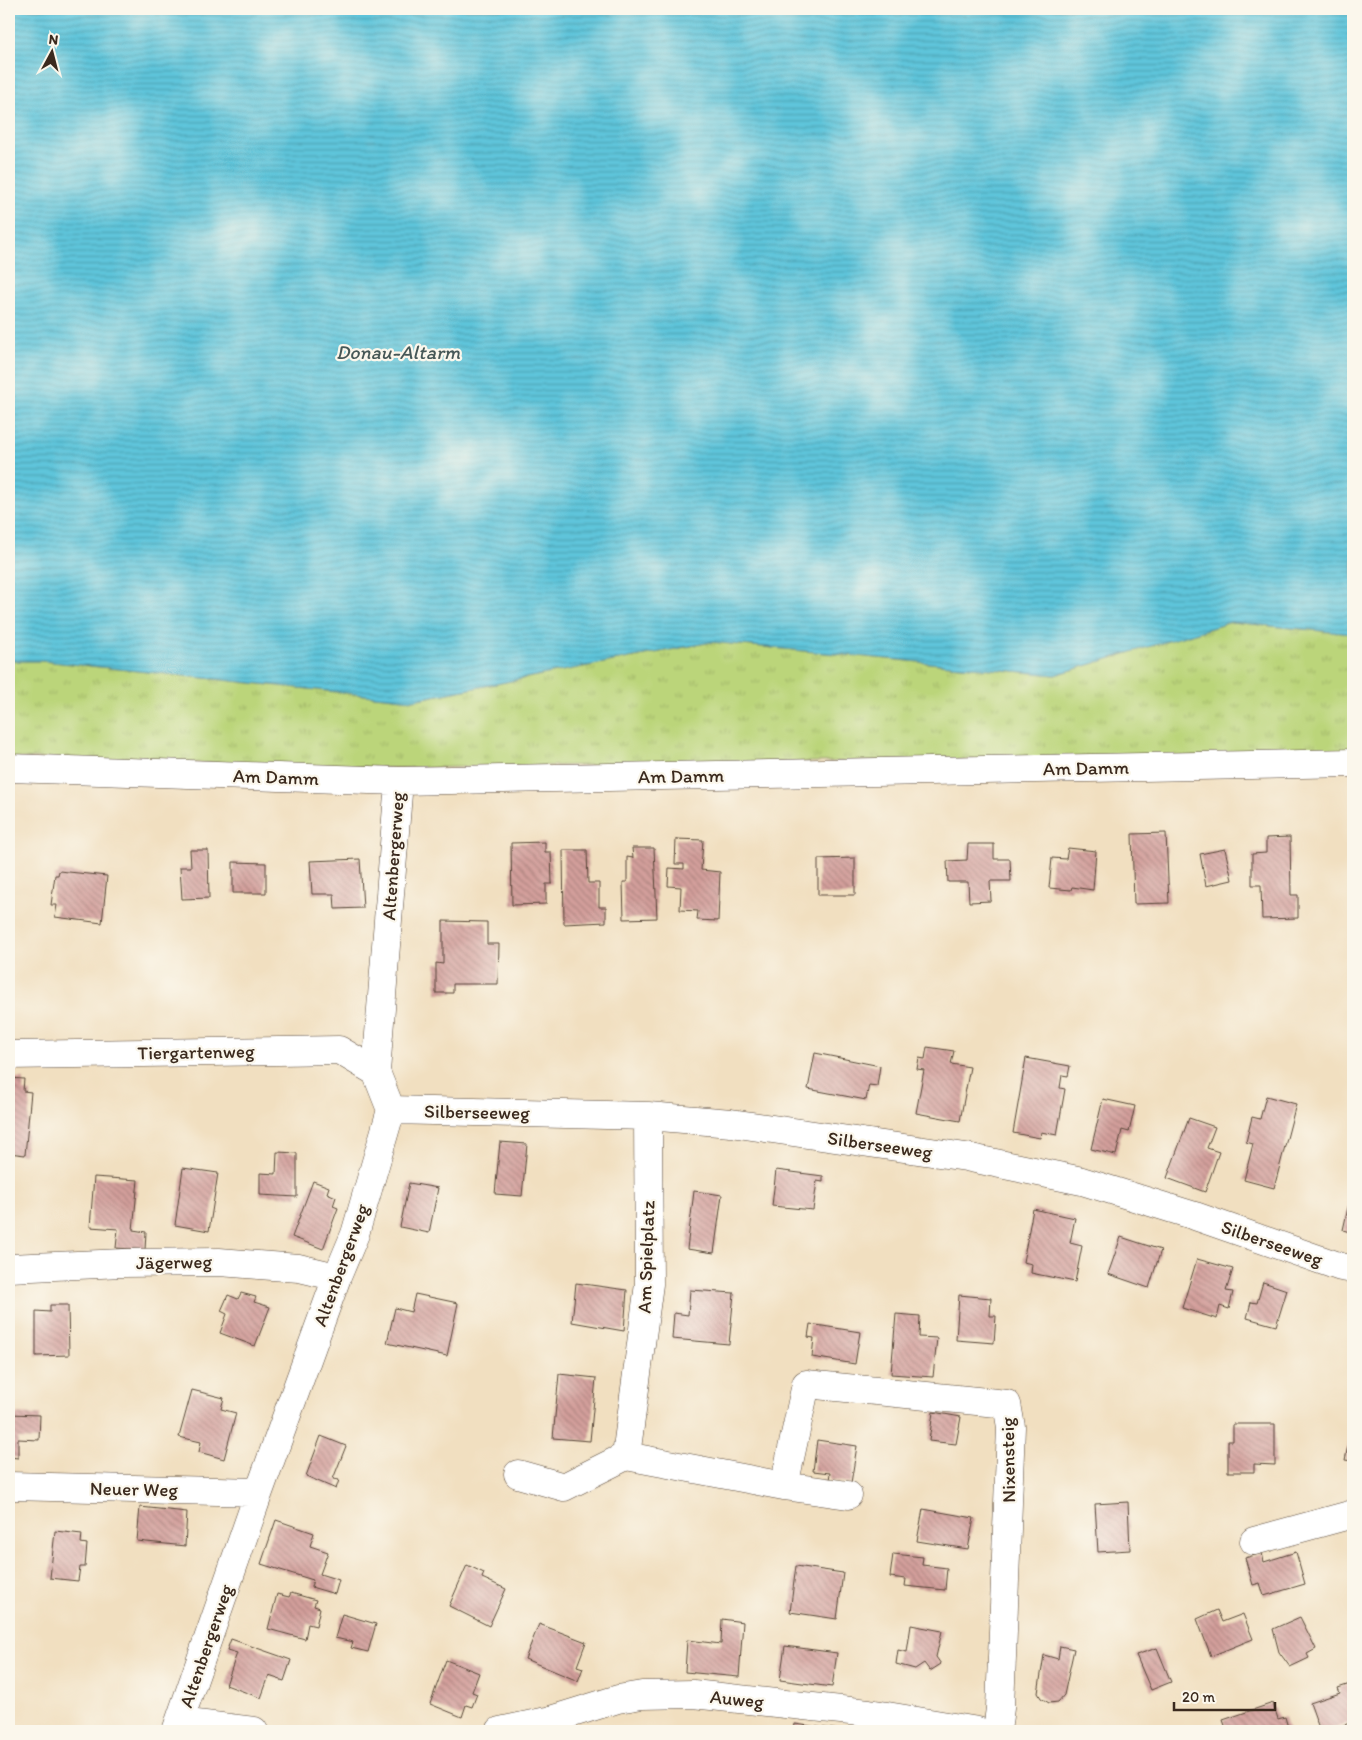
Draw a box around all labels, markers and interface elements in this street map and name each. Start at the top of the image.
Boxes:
north arrow [28,28,78,78]
text: N [48,31,59,49]
water label: Donau-Altarm [336,340,461,364]
street label: Am Damm [1043,756,1129,780]
street label: Am Damm [233,764,319,790]
street label: Am Damm [638,764,724,788]
street label: Altenbergerweg [377,791,409,921]
street label: Tiergartenweg [137,1039,255,1065]
street label: Silberseeweg [424,1100,530,1124]
street label: Silberseeweg [826,1126,934,1164]
street label: Altenbergerweg [308,1200,374,1329]
street label: Am Spielplatz [633,1200,659,1314]
street label: Silberseeweg [1218,1215,1326,1271]
street label: Jägerweg [136,1250,213,1274]
street label: Nixensteig [996,1417,1020,1503]
street label: Neuer Weg [90,1477,179,1501]
street label: Altenbergerweg [174,1581,238,1711]
scale bar [1174,1680,1276,1712]
street label: Auweg [709,1685,765,1713]
text: 20 m [1182,1688,1216,1706]

